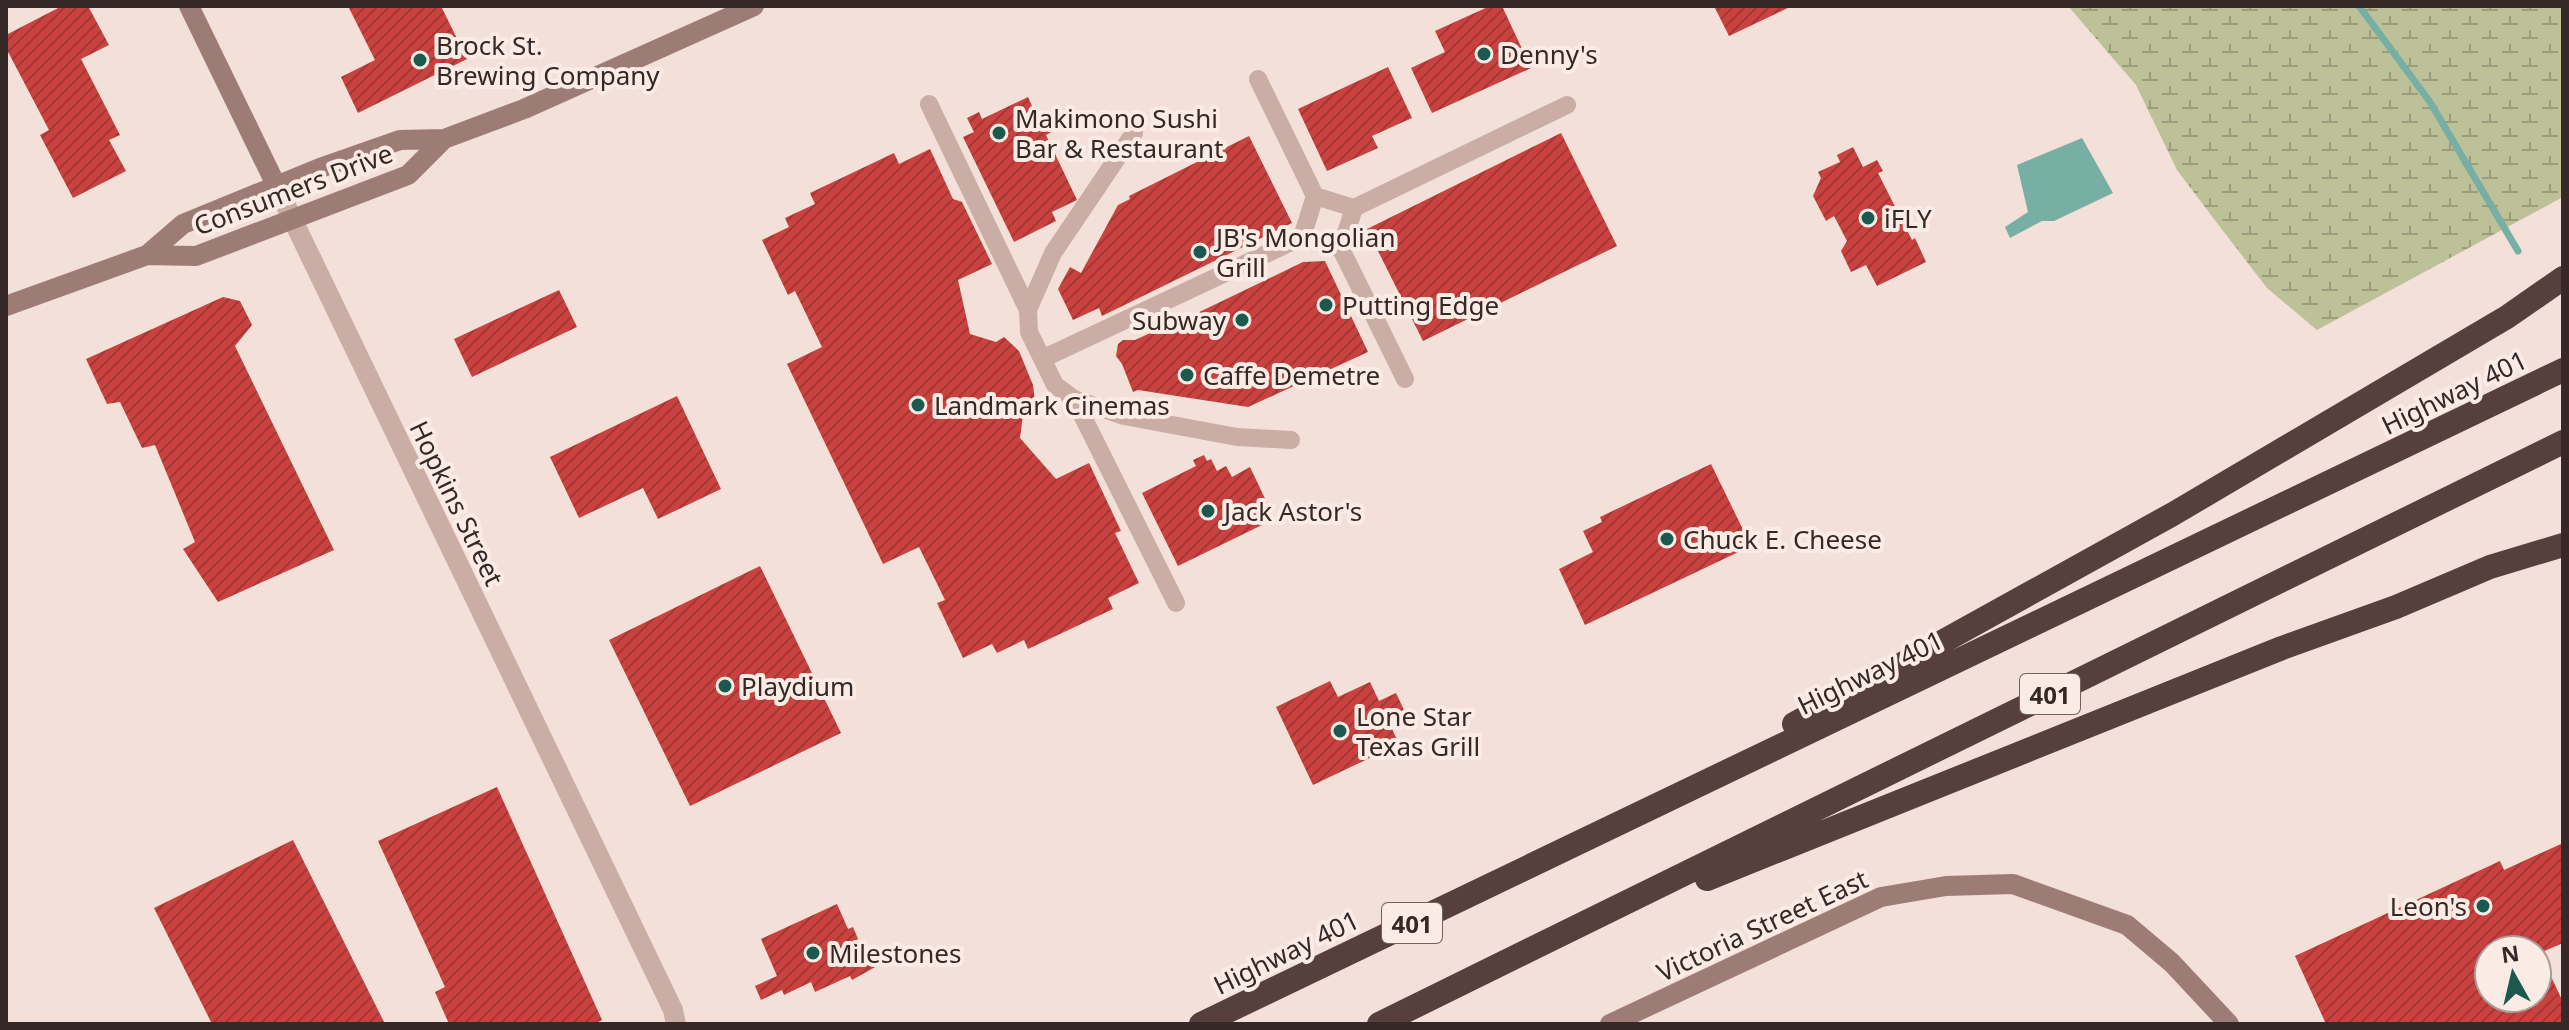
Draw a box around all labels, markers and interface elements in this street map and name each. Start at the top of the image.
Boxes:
place label: Brock St. Brewing Company [436,27,660,93]
place label: Denny's [1500,36,1598,72]
marker: Denny's [1475,45,1493,63]
marker: Brock St. Brewing Company [411,51,429,69]
place label: Makimono Sushi Bar & Restaurant [1015,100,1223,166]
marker: Makimono Sushi Bar & Restaurant [990,124,1008,142]
street label: Consumers Drive [189,135,397,243]
place label: iFLY [1884,200,1932,236]
marker: iFLY [1859,209,1877,227]
place label: JB's Mongolian Grill [1213,219,1395,285]
marker: JB's Mongolian Grill [1191,243,1209,261]
place label: Putting Edge [1342,287,1499,323]
marker: Putting Edge [1317,296,1335,314]
place label: Subway [1132,302,1227,338]
marker: Subway [1233,311,1251,329]
street label: Highway 401 [2375,341,2533,443]
place label: Caffe Demetre [1203,357,1380,393]
marker: Caffe Demetre [1178,366,1196,384]
place label: Landmark Cinemas [934,387,1170,423]
marker: Landmark Cinemas [909,396,927,414]
street label: Hopkins Street [401,414,513,592]
place label: Jack Astor's [1221,493,1362,529]
marker: Jack Astor's [1199,502,1217,520]
place label: Chuck E. Cheese [1683,521,1882,557]
marker: Chuck E. Cheese [1658,530,1676,548]
street label: Highway 401 [1791,621,1949,723]
place label: Playdium [741,668,854,704]
road number: 401 [2020,674,2080,714]
marker: Playdium [716,677,734,695]
place label: Lone Star Texas Grill [1356,698,1480,764]
marker: Lone Star Texas Grill [1331,722,1349,740]
street label: Victoria Street East [1651,860,1873,990]
place label: Leon's [2390,888,2467,924]
marker: Leon's [2474,897,2492,915]
street label: Highway 401 [1207,901,1365,1003]
road number: 401 [1382,903,1442,943]
north arrow [2473,934,2553,1014]
place label: Milestones [829,935,961,971]
text: N [2499,937,2521,969]
marker: Milestones [804,944,822,962]

